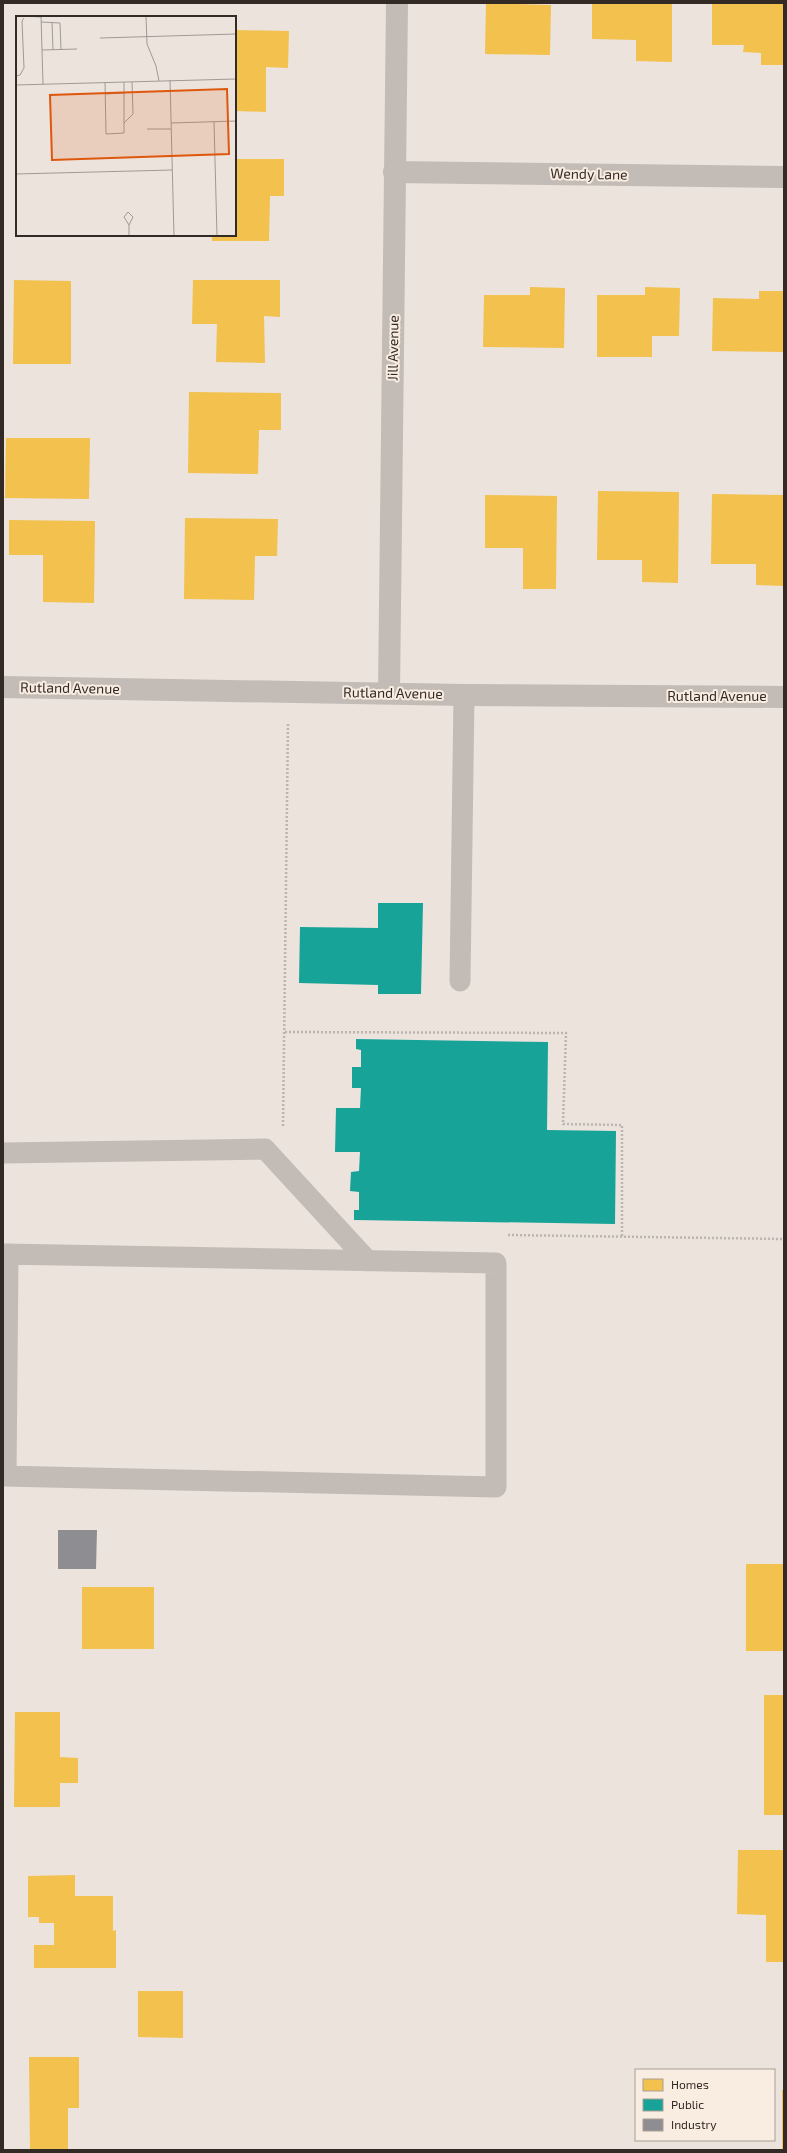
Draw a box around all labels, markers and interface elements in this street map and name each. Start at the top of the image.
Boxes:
inset map [16,16,236,236]
street label: Wendy Lane [550,164,628,183]
street label: Jill Avenue [383,315,402,381]
street label: Rutland Avenue [20,678,120,697]
street label: Rutland Avenue [343,683,443,702]
street label: Rutland Avenue [667,687,767,704]
legend [635,2069,775,2141]
text: Homes [671,2077,709,2091]
text: Public [671,2097,704,2111]
text: Industry [671,2117,717,2131]

